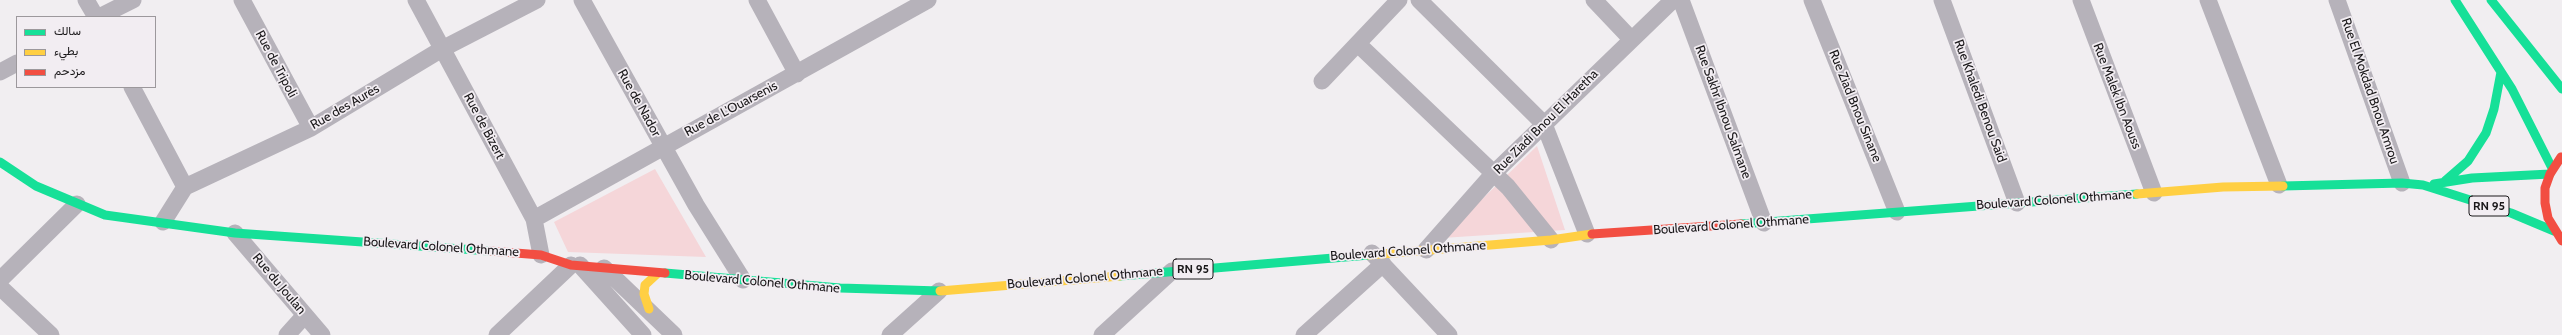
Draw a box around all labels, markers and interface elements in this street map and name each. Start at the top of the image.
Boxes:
legend [16,16,156,88]
street label: Rue El Mokdad Bnou Amrou [2338,16,2402,166]
text: سالك [54,23,81,38]
street label: Rue de Tripoli [252,28,300,100]
street label: Rue Khaledi Benou Said [1950,37,2010,165]
street label: Rue Malek Ibn Aouss [2090,41,2144,151]
text: بطيء [54,43,78,58]
street label: Rue Sakhr Ibnou Salmane [1692,43,1754,181]
street label: Rue Ziad Bnou Sinane [1825,48,1885,164]
text: مزدحم [54,63,85,78]
street label: Rue Ziadi Bnou El Haretha [1490,66,1602,178]
street label: Rue de Nador [614,67,664,139]
street label: Rue de L'Ouarsenis [682,78,780,140]
street label: Rue des Aurès [308,81,382,133]
street label: Rue de Bizert [460,90,508,162]
street label: Boulevard Colonel Othmane [1976,187,2132,213]
road number: RN 95 [2469,196,2509,216]
street label: Boulevard Colonel Othmane [1653,212,1809,238]
street label: Boulevard Colonel Othmane [363,234,519,260]
street label: Boulevard Colonel Othmane [1330,238,1486,264]
street label: Rue du Joulan [249,250,309,318]
road number: RN 95 [1173,259,1213,279]
street label: Boulevard Colonel Othmane [1007,263,1163,293]
street label: Boulevard Colonel Othmane [684,267,840,297]

